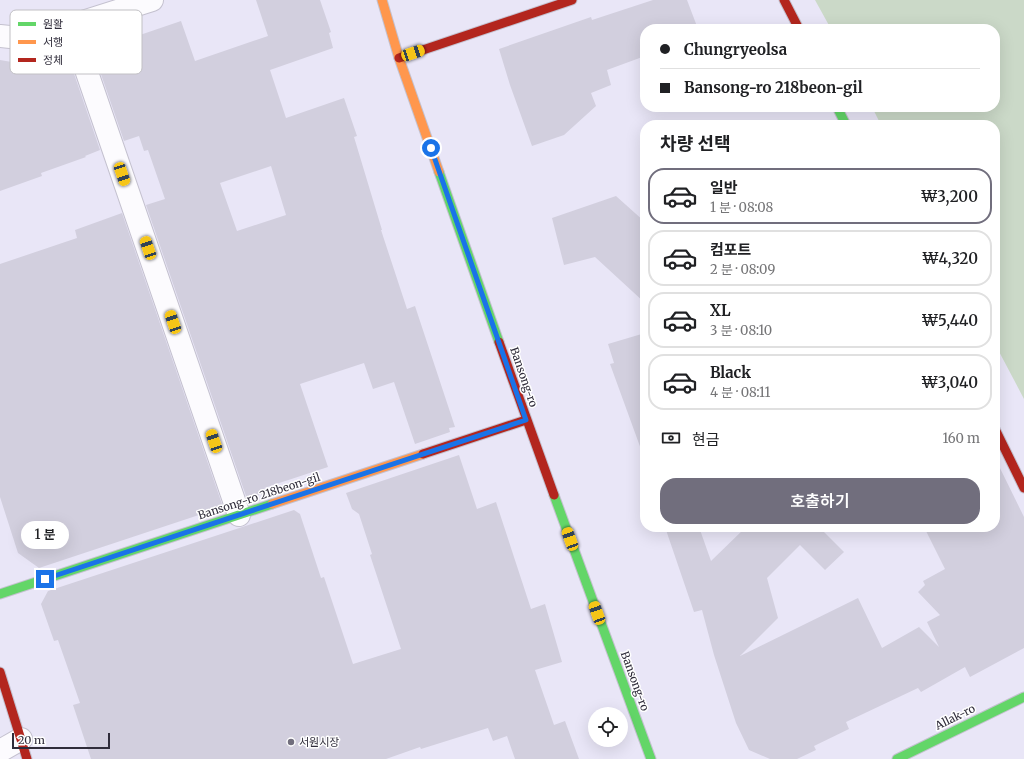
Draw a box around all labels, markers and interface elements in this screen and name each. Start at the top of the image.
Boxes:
legend [10,10,142,74]
text: 원활 [43,17,63,31]
text: 서행 [43,35,63,49]
text: Chungryeolsa [684,40,787,59]
car [400,43,426,63]
text: 정체 [43,53,63,67]
text: Bansong-ro 218beon-gil [684,78,863,97]
text: 차량 선택 [660,132,731,155]
route start [422,139,440,157]
car [112,161,132,187]
icon: car [662,178,698,214]
text: 일반 [710,178,738,197]
text: ₩3,200 [921,187,978,206]
text: 1 분 · 08:08 [710,199,773,216]
car [138,235,158,261]
icon: car [662,240,698,276]
text: 컴포트 [710,240,751,259]
text: ₩4,320 [922,249,978,268]
text: 2 분 · 08:09 [710,261,775,278]
text: XL [710,301,731,320]
icon: car [662,302,698,338]
car [163,309,183,335]
text: ₩5,440 [922,311,978,330]
text: 3 분 · 08:10 [710,322,772,339]
street label: Bansong-ro [507,345,541,409]
text: Black [710,363,751,382]
icon: car [662,364,698,400]
text: ₩3,040 [922,373,978,392]
text: 4 분 · 08:11 [710,384,770,401]
icon: cash [660,427,682,449]
car [204,428,224,454]
text: 현금 [692,430,720,449]
text: 160 m [942,430,980,447]
street label: Bansong-ro 218beon-gil [196,469,322,522]
button: 호출하기 [660,478,980,524]
callout: 1 분 [21,521,69,549]
text: 1 분 [35,526,55,543]
car [560,526,580,552]
route end [36,570,54,588]
car [587,600,607,626]
street label: Bansong-ro [618,649,652,713]
street label: Allak-ro [932,701,978,733]
map controls [588,707,628,747]
button: locate [588,707,628,747]
scale bar [12,731,110,750]
text: 20 m [18,733,45,747]
place label: 서원시장 [299,735,339,749]
marker: 서원시장 [286,737,296,747]

